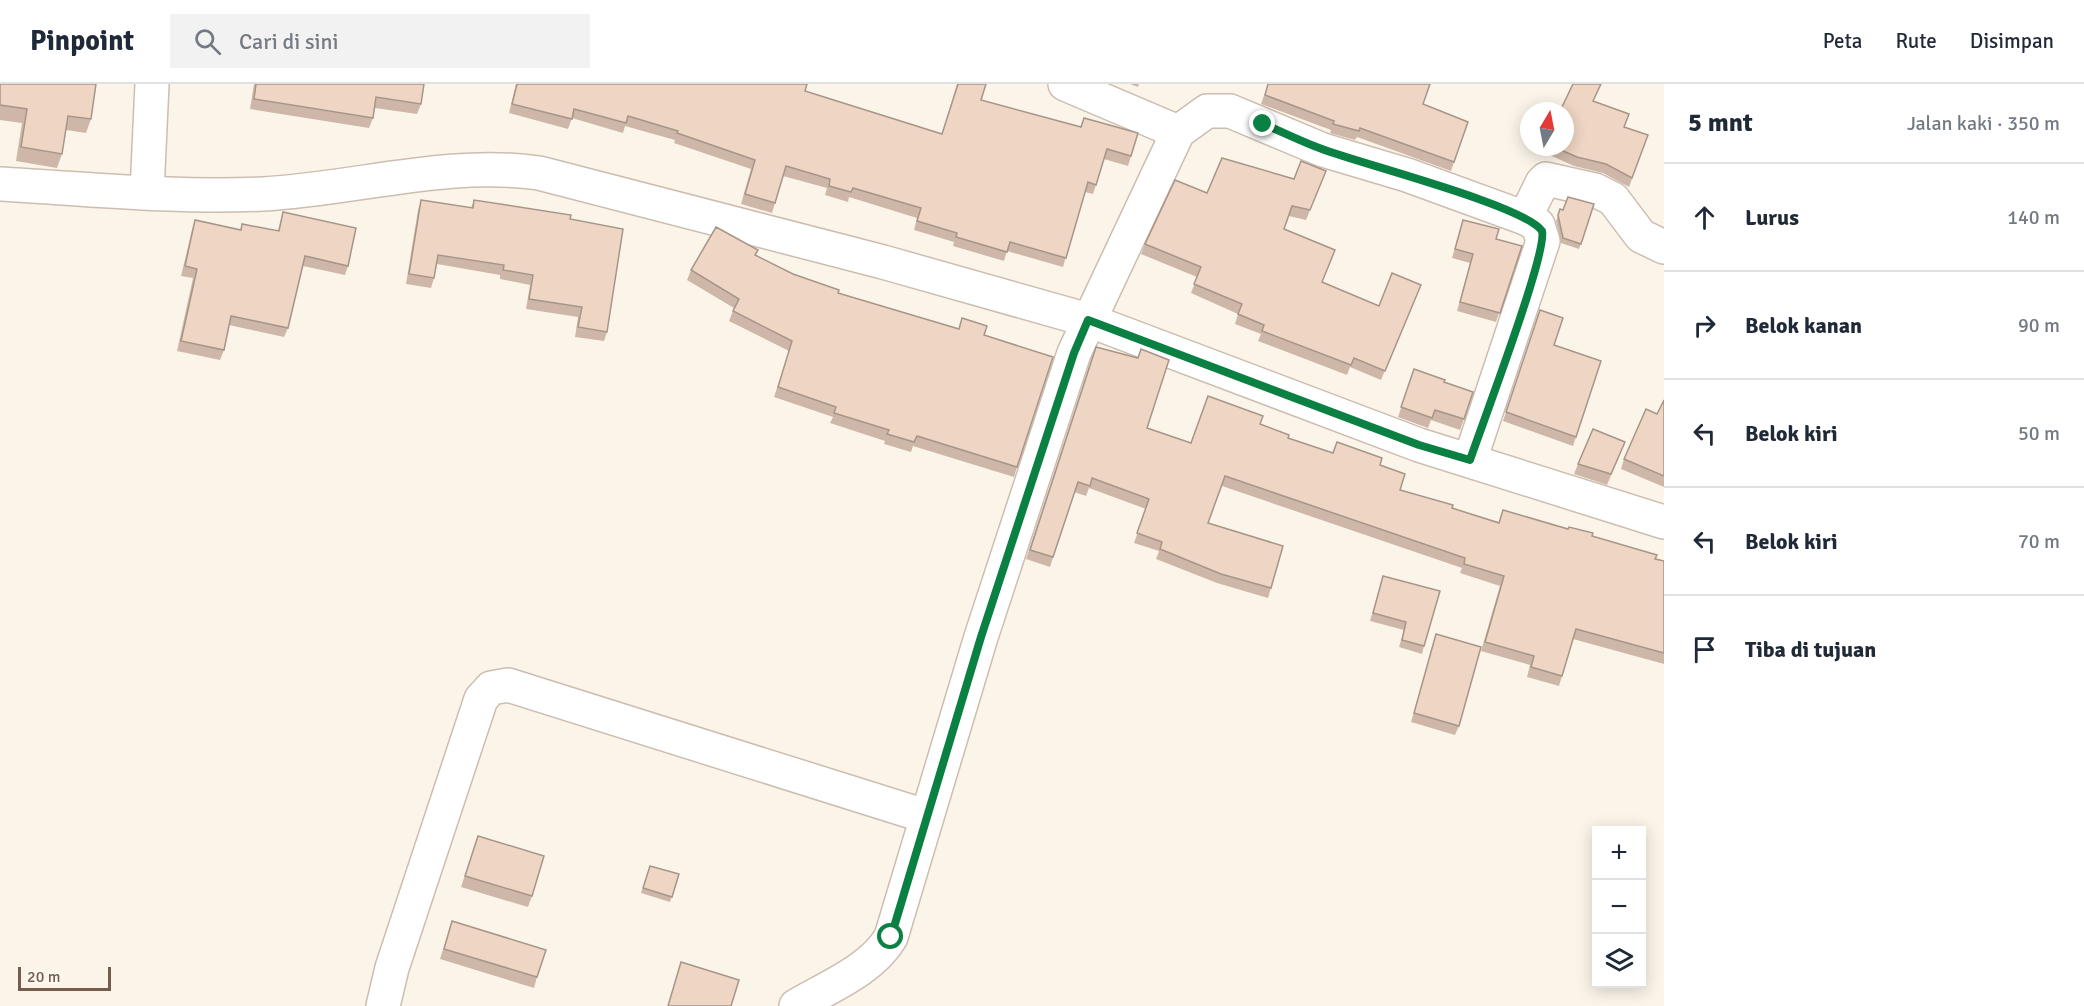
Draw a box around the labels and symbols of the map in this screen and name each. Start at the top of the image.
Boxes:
north arrow [1520,102,1574,156]
route end [1249,110,1275,136]
route start [877,923,903,949]
scale bar [18,964,111,992]

